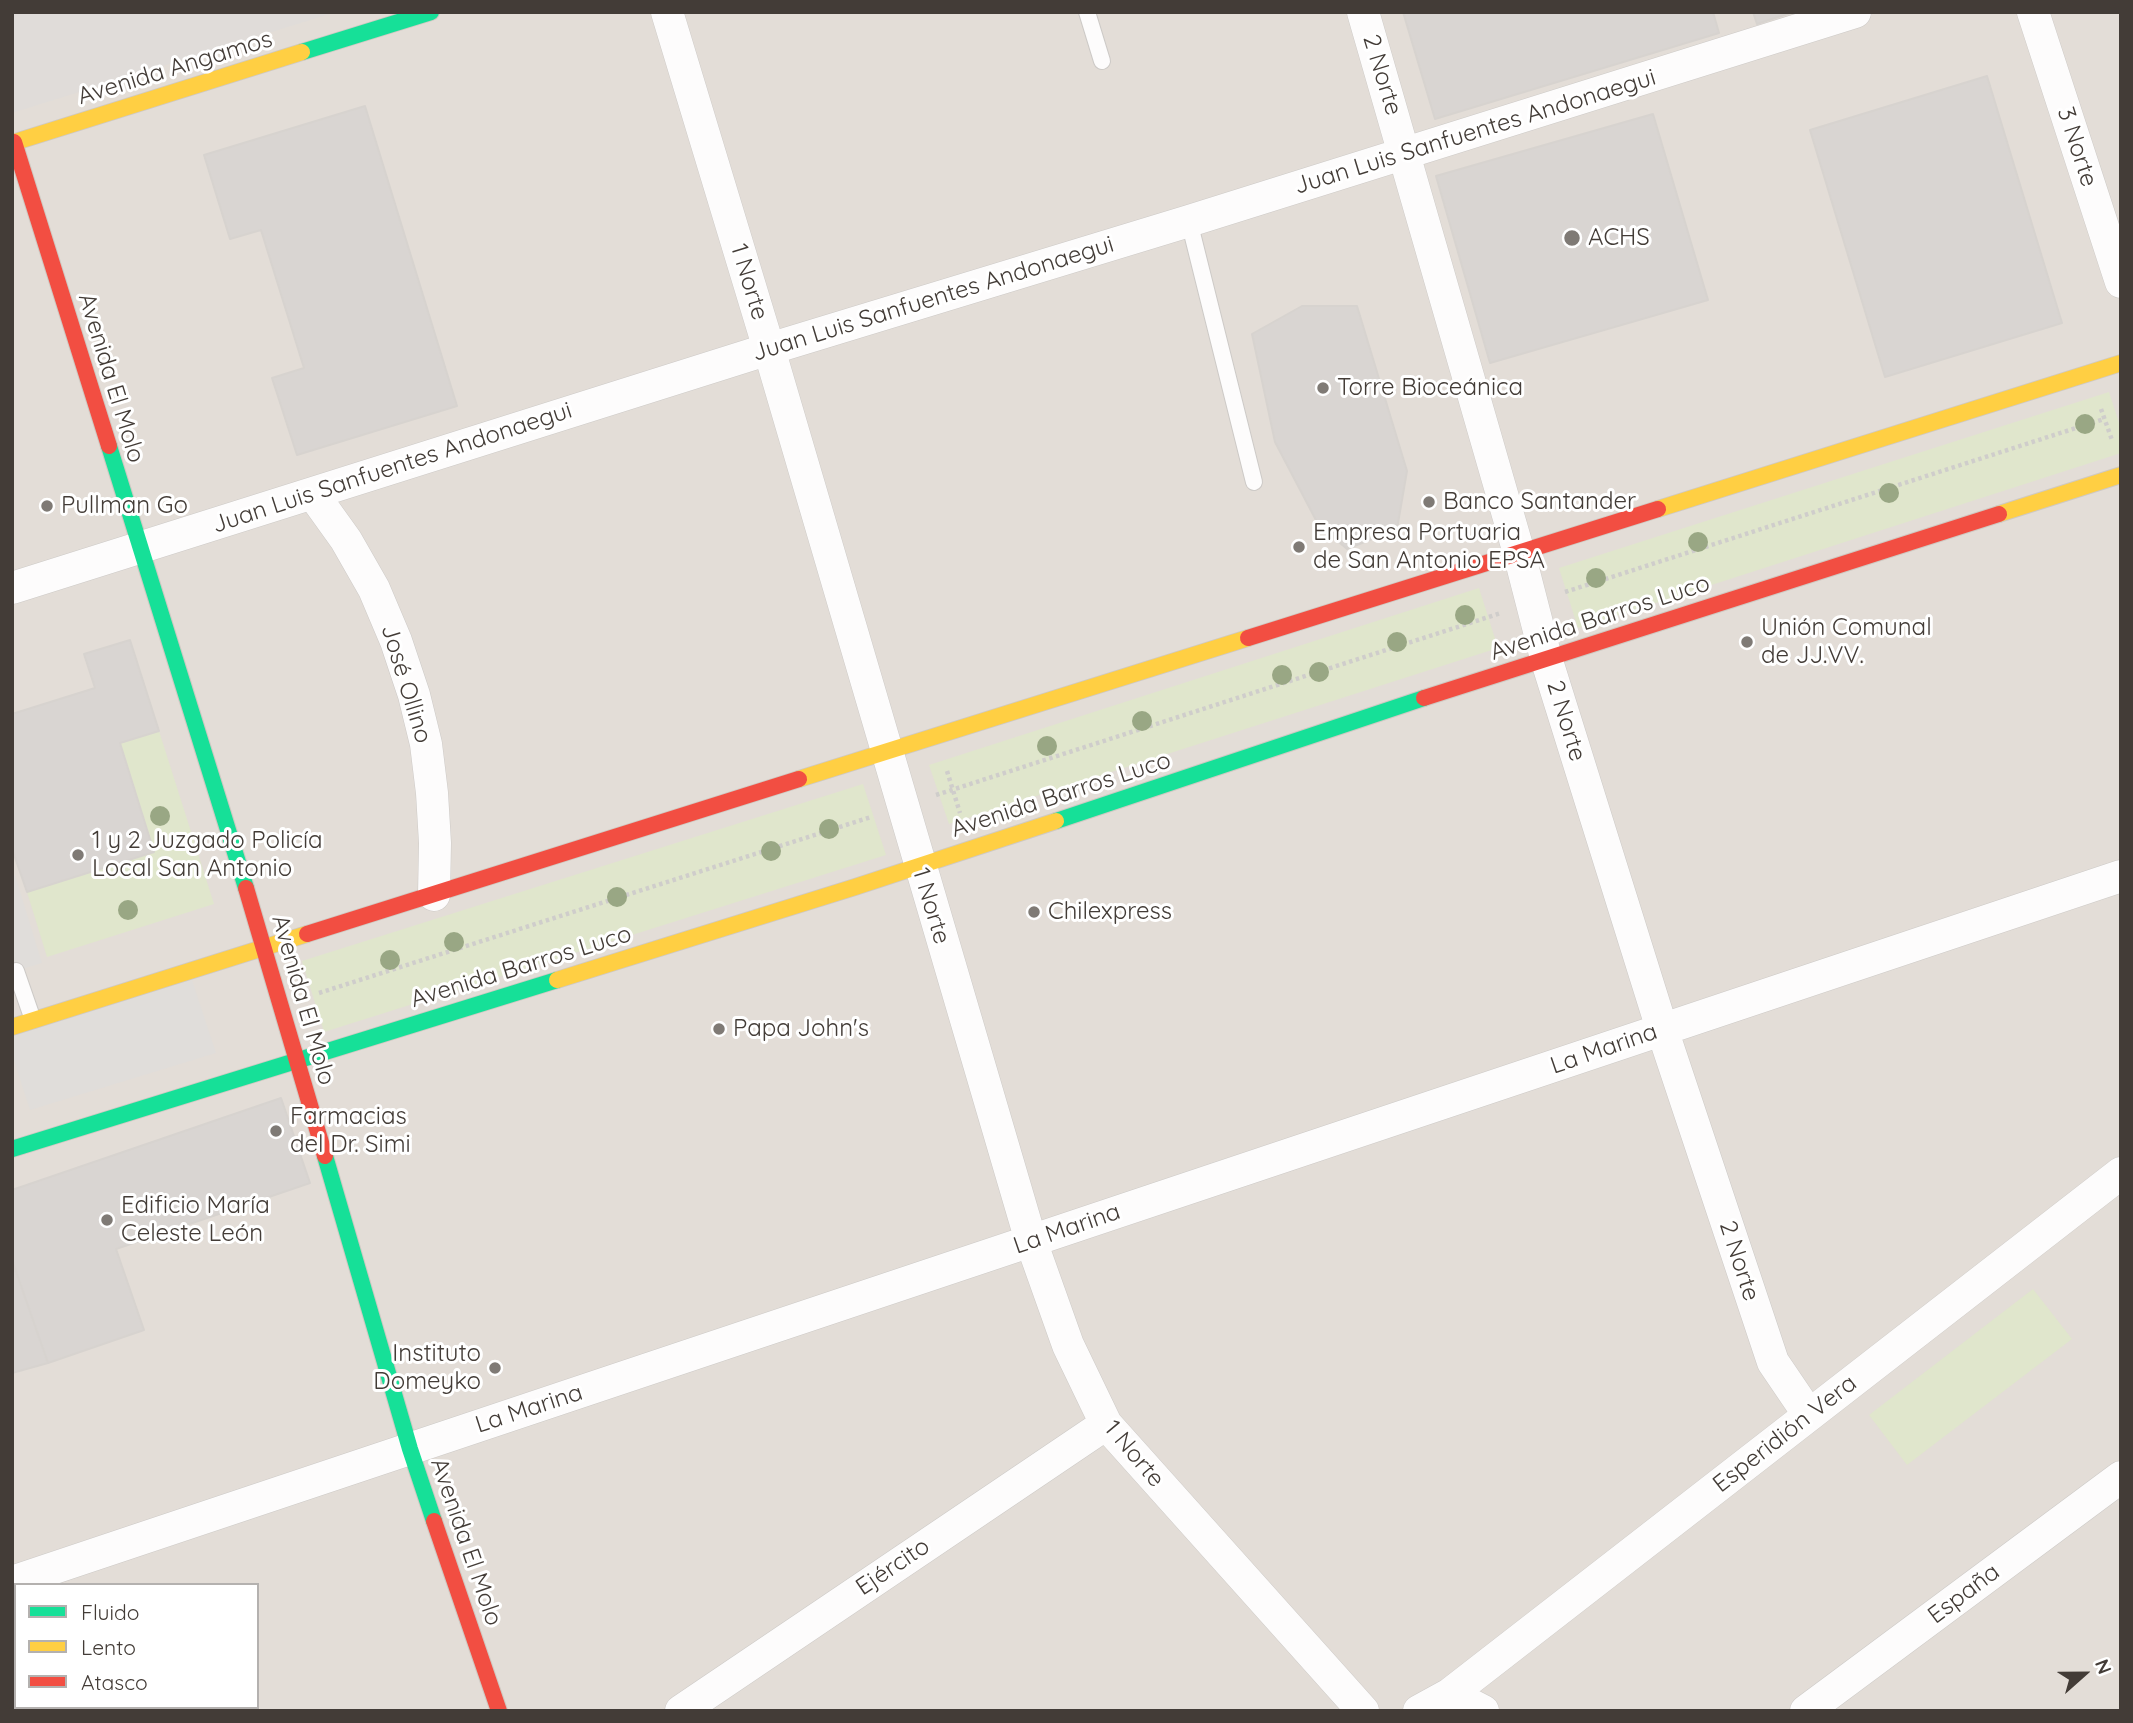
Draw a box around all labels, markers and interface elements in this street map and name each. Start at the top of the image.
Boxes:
street label: Avenida Angamos [74,25,276,111]
street label: 2 Norte [1356,31,1408,119]
street label: Juan Luis Sanfuentes Andonaegui [1291,63,1659,201]
street label: 3 Norte [2051,104,2103,190]
place label: ACHS [1588,224,1650,252]
marker: ACHS [1562,228,1582,248]
street label: Juan Luis Sanfuentes Andonaegui [749,230,1117,368]
street label: 1 Norte [724,240,774,324]
street label: Avenida El Molo [72,290,150,466]
place label: Torre Bioceánica [1337,374,1523,402]
marker: Torre Bioceánica [1315,380,1331,396]
street label: Juan Luis Sanfuentes Andonaegui [208,396,576,540]
place label: Banco Santander [1443,488,1636,516]
place label: Pullman Go [61,492,188,520]
marker: Banco Santander [1421,494,1437,510]
marker: Pullman Go [39,498,55,514]
place label: Empresa Portuaria de San Antonio EPSA [1313,519,1545,575]
marker: Empresa Portuaria de San Antonio EPSA [1291,539,1307,555]
street label: Avenida Barros Luco [1486,569,1714,667]
place label: Unión Comunal de JJ.VV. [1761,614,1932,670]
street label: José Ollino [374,621,438,747]
marker: Unión Comunal de JJ.VV. [1739,634,1755,650]
street label: 2 Norte [1540,677,1592,765]
street label: Avenida Barros Luco [947,746,1175,844]
place label: 1 y 2 Juzgado Policía Local San Antonio [92,827,323,883]
marker: 1 y 2 Juzgado Policía Local San Antonio [70,847,86,863]
street label: 1 Norte [906,864,956,948]
place label: Chilexpress [1048,898,1172,926]
marker: Chilexpress [1026,904,1042,920]
street label: Avenida El Molo [265,912,341,1088]
street label: Avenida Barros Luco [407,920,635,1014]
place label: Papa John's [733,1015,869,1043]
street label: La Marina [1547,1017,1661,1081]
marker: Papa John's [711,1021,727,1037]
place label: Farmacias del Dr. Simi [290,1103,411,1159]
marker: Farmacias del Dr. Simi [268,1123,284,1139]
place label: Edificio María Celeste León [121,1192,270,1248]
street label: La Marina [1010,1197,1124,1261]
marker: Edificio María Celeste León [99,1212,115,1228]
street label: 2 Norte [1713,1217,1765,1305]
place label: Instituto Domeyko [373,1340,481,1396]
marker: Instituto Domeyko [487,1360,503,1376]
street label: Esperidión Vera [1707,1369,1863,1499]
street label: La Marina [472,1378,586,1440]
street label: 1 Norte [1098,1415,1170,1493]
street label: Avenida El Molo [424,1454,508,1630]
street label: Ejército [851,1532,935,1602]
street label: España [1922,1558,2006,1630]
legend [14,1583,259,1709]
text: Fluido [81,1599,139,1625]
text: Lento [81,1634,136,1660]
north arrow [2049,1639,2119,1709]
text: N [2090,1656,2117,1677]
text: Atasco [81,1669,148,1695]

